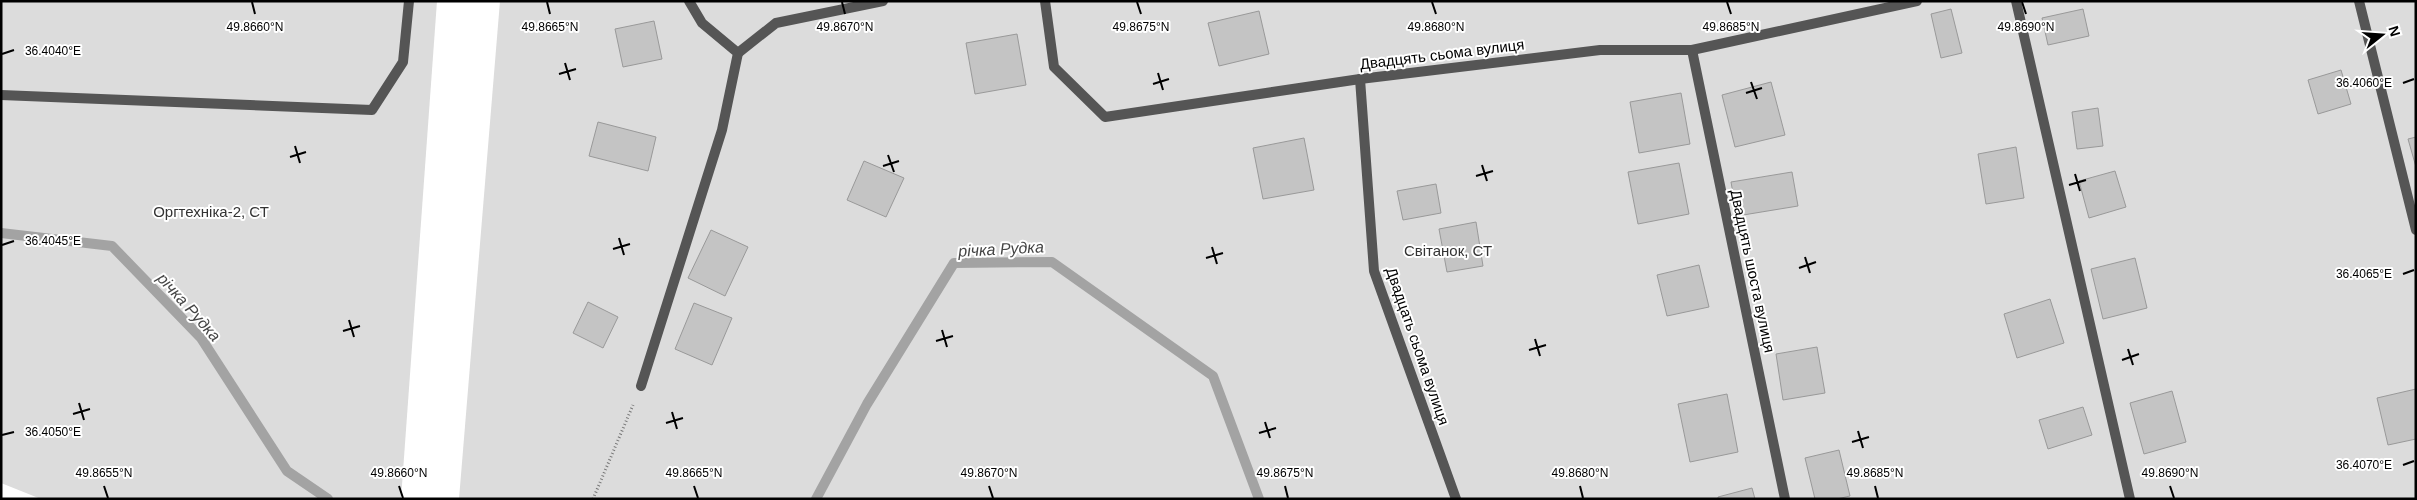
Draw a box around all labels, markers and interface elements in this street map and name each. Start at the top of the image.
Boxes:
north arrow [2357,10,2407,60]
text: 49.8660°N [227,20,283,34]
text: 49.8665°N [522,20,578,34]
text: 49.8670°N [817,20,873,34]
text: 49.8675°N [1113,20,1169,34]
text: 49.8680°N [1408,20,1464,34]
text: 49.8685°N [1703,20,1759,34]
text: 49.8690°N [1998,20,2054,34]
text: N [2385,24,2404,38]
street label: Двадцять сьома вулиця [1359,35,1525,73]
text: 36.4040°E [25,44,81,58]
text: 36.4060°E [2336,76,2392,90]
street label: Двадцять шоста вулиця [1727,188,1779,354]
park label: Оргтехніка-2, СТ [153,203,269,220]
text: 36.4045°E [25,234,81,248]
water label: річка Рудка [957,238,1044,260]
park label: Світанок, СТ [1404,242,1492,259]
street label: Двадцать сьома вулиця [1383,265,1453,427]
text: 36.4065°E [2336,267,2392,281]
water label: річка Рудка [153,269,224,345]
text: 36.4050°E [25,425,81,439]
text: 36.4070°E [2336,458,2392,472]
text: 49.8655°N [76,466,132,480]
text: 49.8660°N [371,466,427,480]
text: 49.8665°N [666,466,722,480]
text: 49.8670°N [961,466,1017,480]
text: 49.8675°N [1257,466,1313,480]
text: 49.8680°N [1552,466,1608,480]
text: 49.8685°N [1847,466,1903,480]
text: 49.8690°N [2142,466,2198,480]

